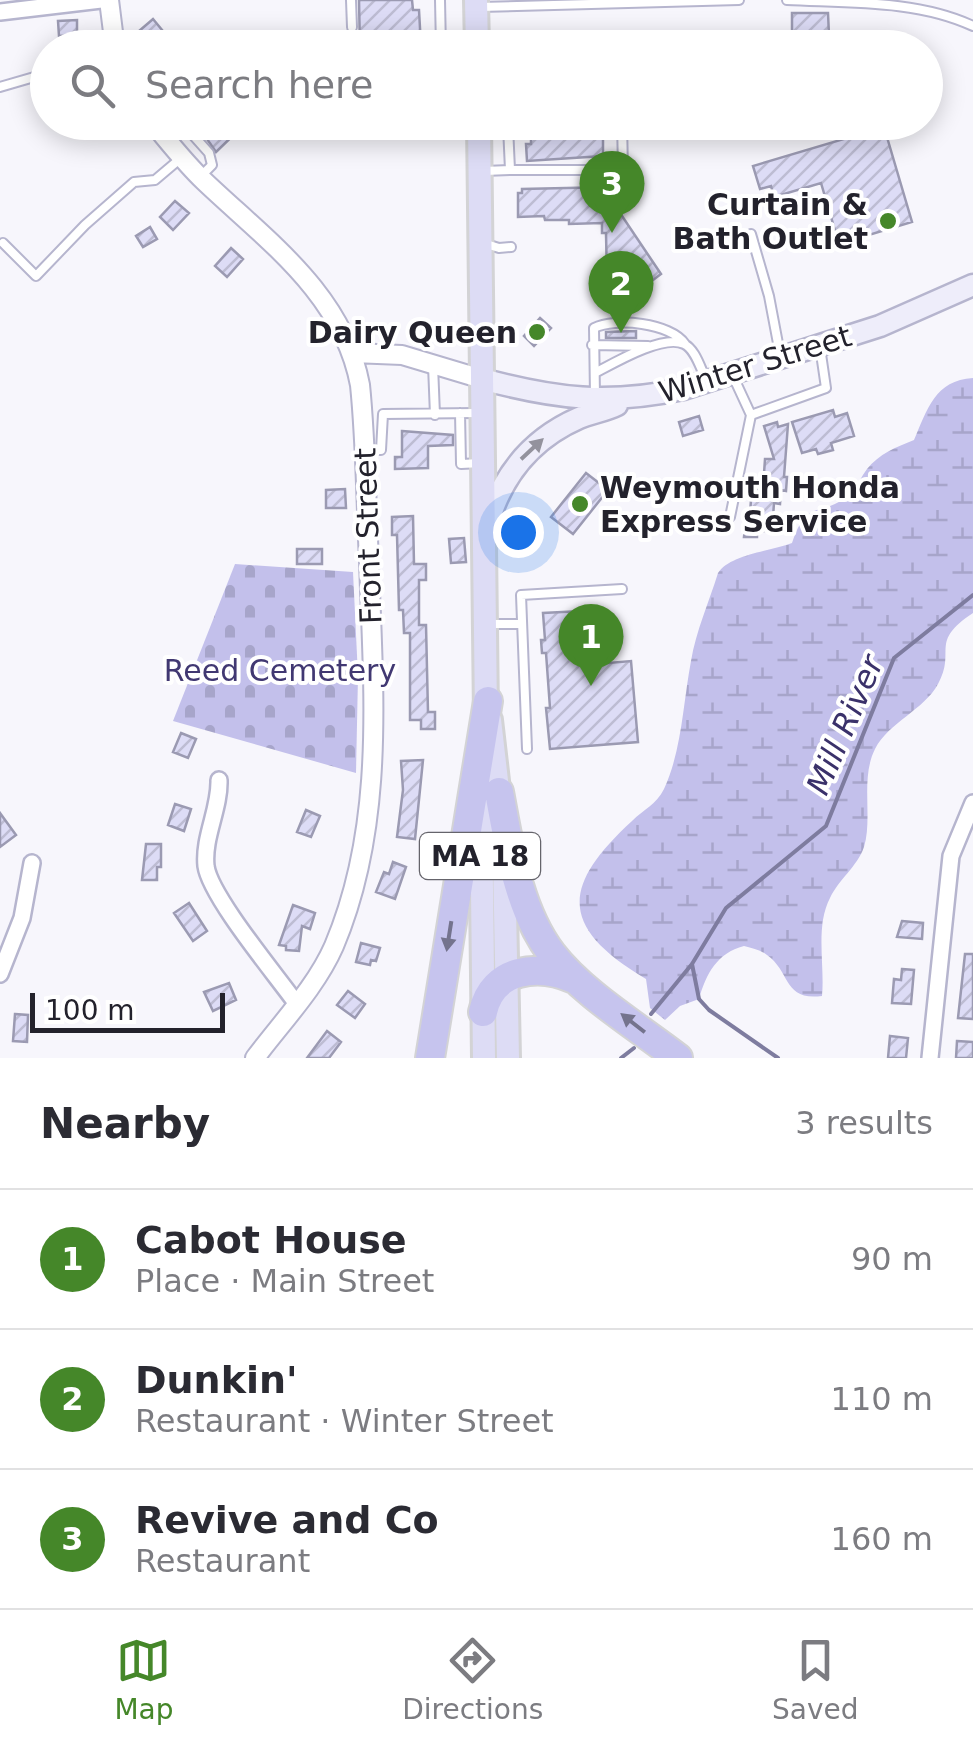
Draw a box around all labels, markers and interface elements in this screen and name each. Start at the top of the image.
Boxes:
search box [30,30,943,140]
icon: search [65,58,120,113]
text: Search here [145,63,373,107]
pin: 3 [580,150,644,233]
place label: Curtain & Bath Outlet [673,187,868,256]
marker: Curtain & Bath Outlet [877,210,899,232]
pin: 2 [588,250,654,333]
place label: Dairy Queen [308,315,517,350]
street label: Winter Street [654,318,856,410]
marker: Dairy Queen [526,321,548,343]
one-way arrow [520,438,544,461]
street label: Front Street [347,447,389,625]
place label: Weymouth Honda Express Service [600,470,900,539]
marker: Weymouth Honda Express Service [569,493,591,515]
your location [493,507,544,558]
pin: 1 [558,604,624,686]
water label: Mill River [799,648,892,800]
park label: Reed Cemetery [164,653,396,688]
road number: MA 18 [420,833,540,879]
one-way arrow [441,921,457,952]
scale bar [30,988,225,1032]
text: 100 m [45,994,135,1027]
one-way arrow [620,1013,646,1034]
text: Nearby [40,1099,210,1148]
text: 3 results [795,1104,933,1142]
text: Cabot House [135,1218,407,1262]
text: 1 [61,1240,84,1278]
text: 90 m [851,1240,933,1278]
text: Place · Main Street [135,1262,434,1300]
text: Dunkin' [135,1358,298,1402]
text: 2 [61,1380,84,1418]
text: 110 m [831,1380,933,1418]
text: Restaurant · Winter Street [135,1402,554,1440]
text: Revive and Co [135,1498,439,1542]
text: 3 [61,1520,84,1558]
text: 160 m [831,1520,933,1558]
text: Restaurant [135,1542,310,1580]
tab: Map [114,1633,173,1726]
tab: Directions [402,1633,543,1726]
tab: Saved [772,1633,859,1726]

